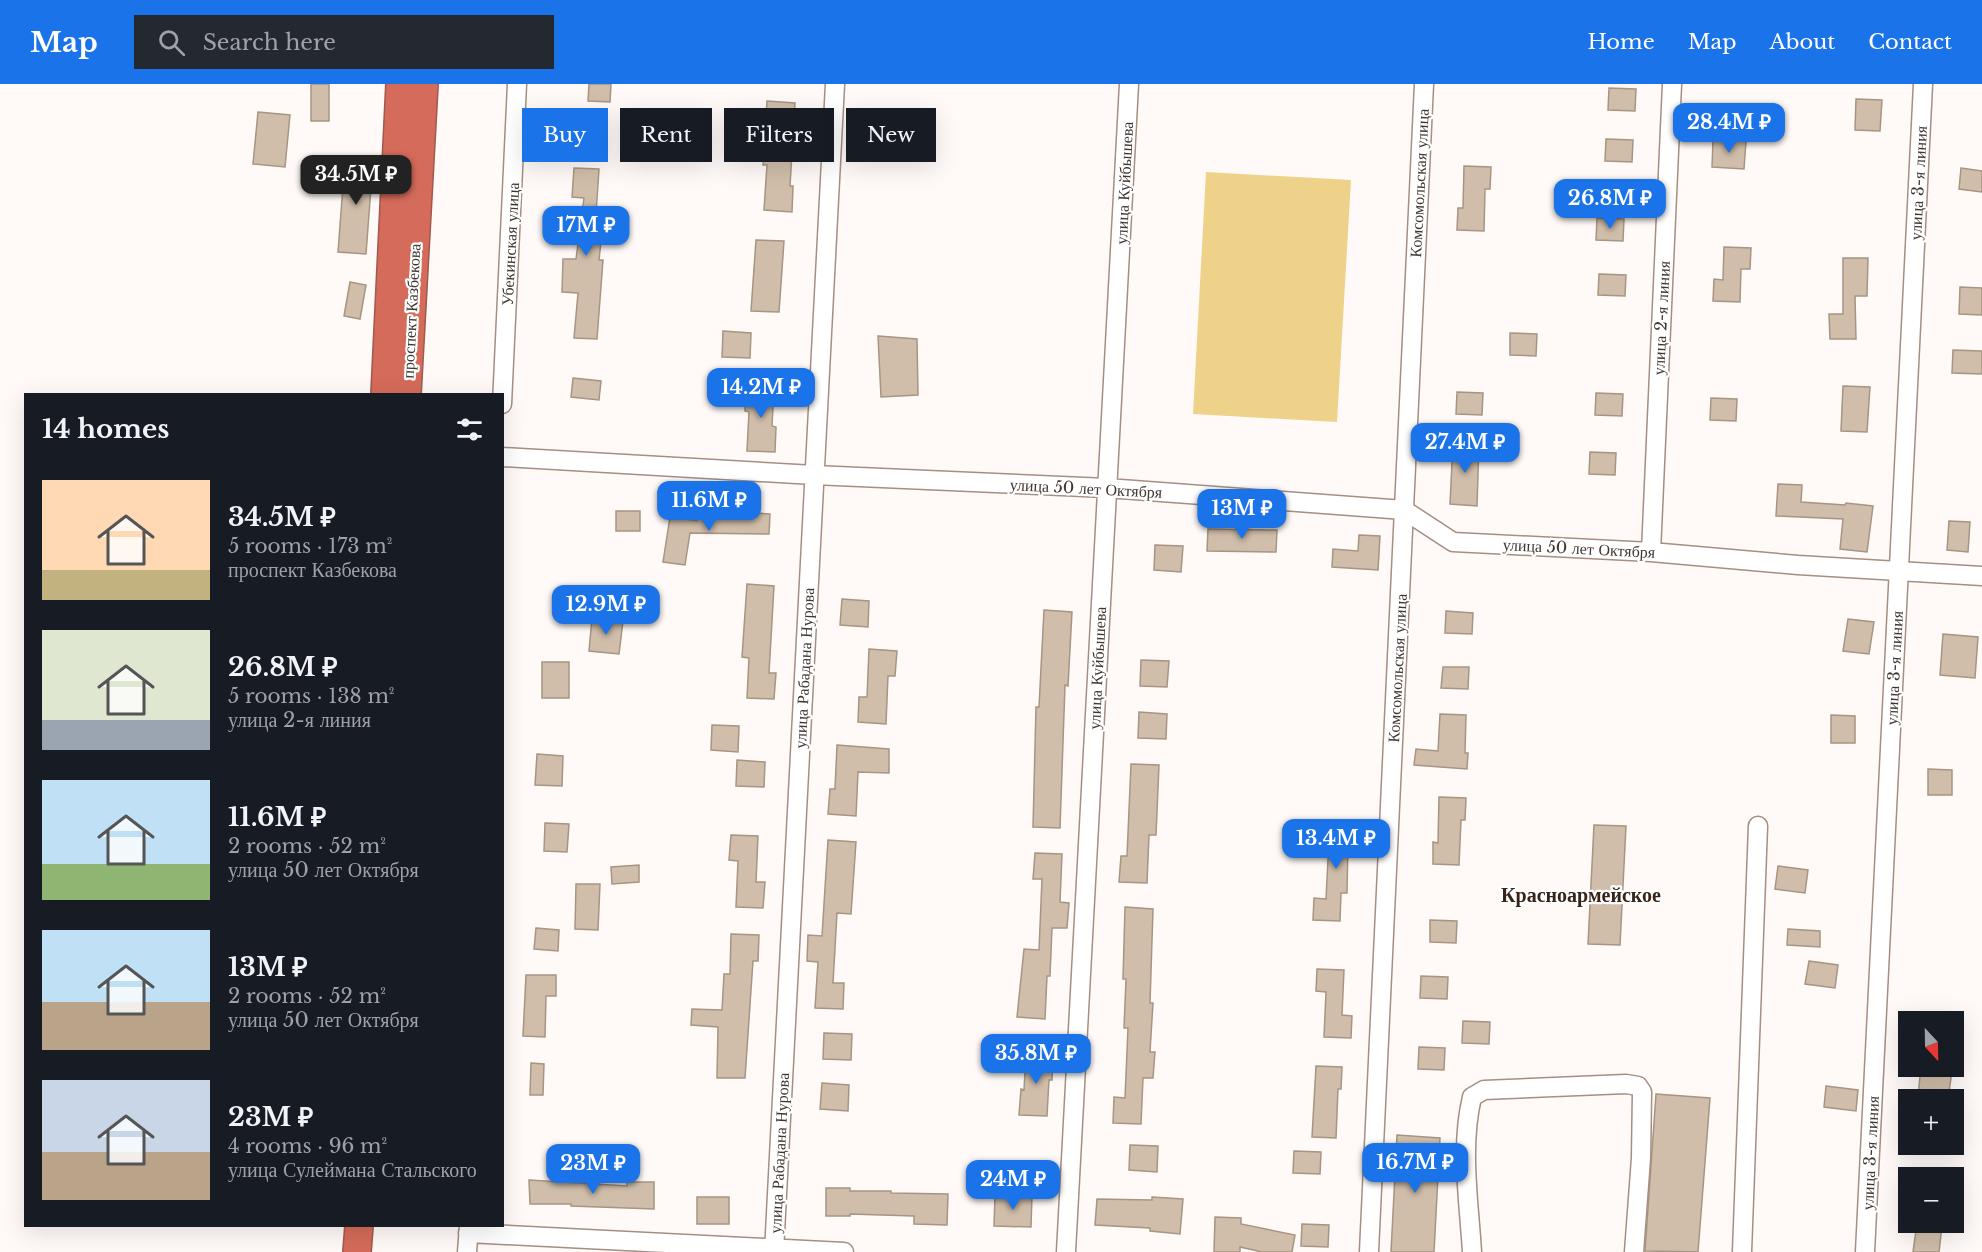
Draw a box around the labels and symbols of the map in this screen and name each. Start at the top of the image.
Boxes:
pin: 28.4M ₽ [1674,103,1784,154]
street label: Комсомольская улица [1405,108,1433,258]
street label: улица Куйбышева [1111,121,1137,245]
street label: улица 3-я линия [1905,125,1931,241]
pin: 34.5M ₽ [301,155,411,206]
pin: 26.8M ₽ [1555,179,1665,230]
street label: Убекинская улица [497,182,523,306]
pin: 17M ₽ [544,206,628,257]
street label: проспект Казбекова [397,243,425,379]
street label: улица 2-я линия [1648,260,1674,376]
pin: 14.2M ₽ [706,368,816,419]
pin: 27.4M ₽ [1410,423,1520,474]
street label: улица 50 лет Октября [1009,474,1163,502]
pin: 11.6M ₽ [654,481,764,532]
pin: 13M ₽ [1200,489,1284,540]
street label: улица 50 лет Октября [1502,534,1656,562]
pin: 12.9M ₽ [551,585,661,636]
street label: улица Рабадана Нурова [790,587,818,749]
street label: Комсомольская улица [1383,593,1411,743]
street label: улица Куйбышева [1084,606,1110,730]
street label: улица 3-я линия [1881,610,1907,726]
pin: 13.4M ₽ [1281,819,1391,870]
district label: Красноармейское [1501,883,1661,907]
north arrow [1898,1011,1964,1077]
pin: 35.8M ₽ [981,1034,1091,1085]
street label: улица Рабадана Нурова [765,1072,793,1234]
street label: улица 3-я линия [1857,1095,1883,1211]
pin: 16.7M ₽ [1360,1143,1470,1194]
pin: 23M ₽ [551,1144,635,1195]
pin: 24M ₽ [971,1160,1055,1211]

